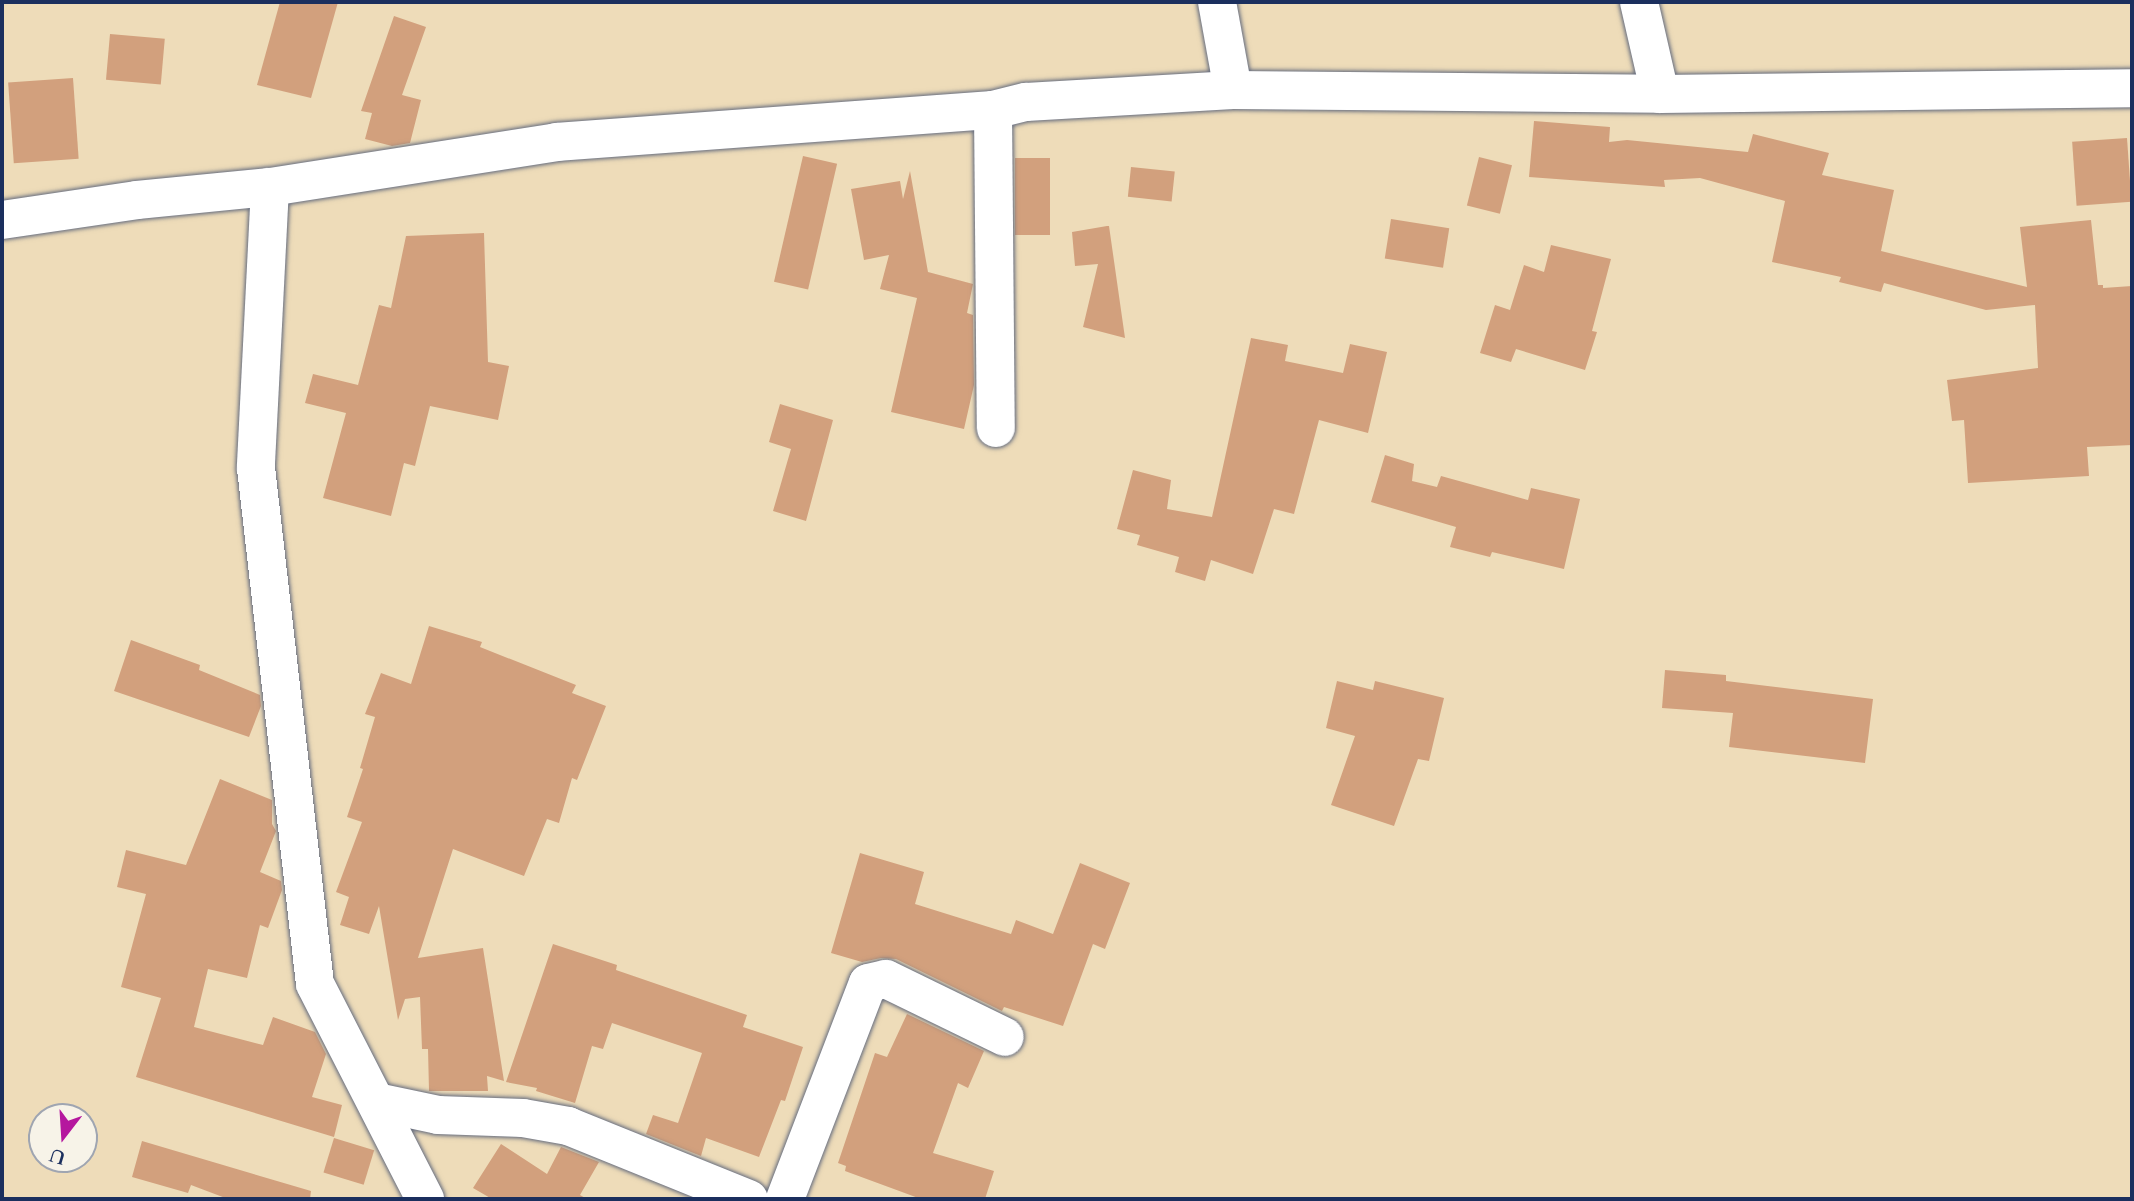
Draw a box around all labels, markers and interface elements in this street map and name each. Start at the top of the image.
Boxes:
north arrow [28,1103,98,1173]
text: U [46,1141,69,1171]

